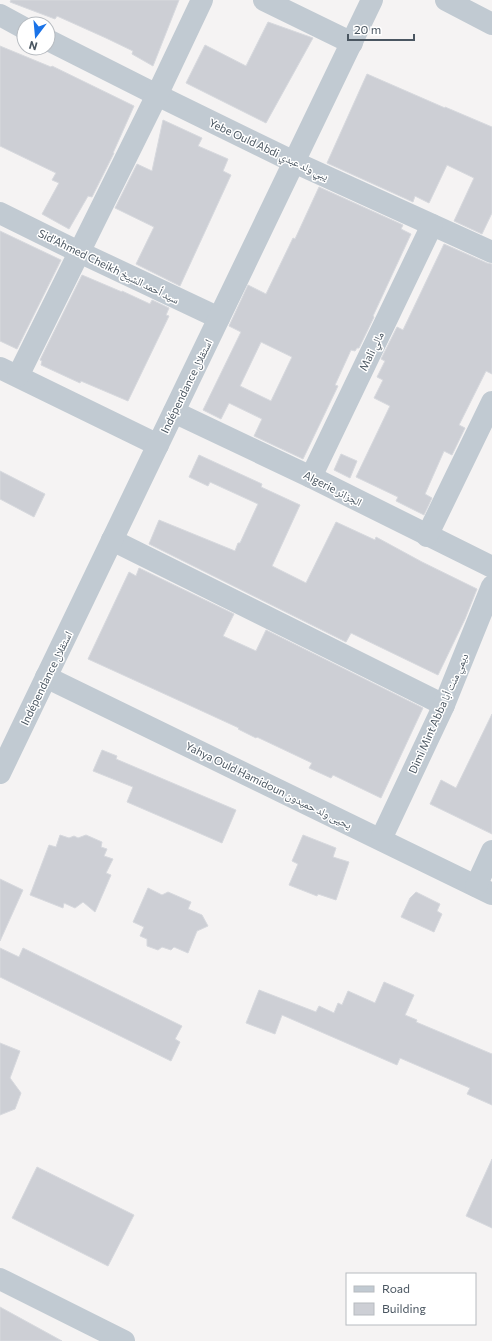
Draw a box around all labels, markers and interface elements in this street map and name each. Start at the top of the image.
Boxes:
north arrow [16,16,56,56]
scale bar [348,16,414,42]
text: 20 m [354,22,381,36]
text: N [27,39,39,53]
street label: Yebe Ould Abdi يبي ولد عبدي [206,116,331,185]
street label: Sid'Ahmed Cheikh سيد أحمد الشيخ [36,226,182,307]
street label: Mali مالي [356,329,388,374]
street label: Indépendance استقلال [158,337,215,436]
street label: Algerie الجزائر [302,468,364,508]
street label: Indépendance استقلال [18,629,75,728]
street label: Dimi Mint Abba ديمي منت أبا [406,650,473,776]
street label: Yahya Ould Hamidoun يحيى ولد حميدون [183,739,355,832]
legend [346,1273,476,1325]
text: Road [382,1281,410,1295]
text: Building [382,1301,426,1315]

